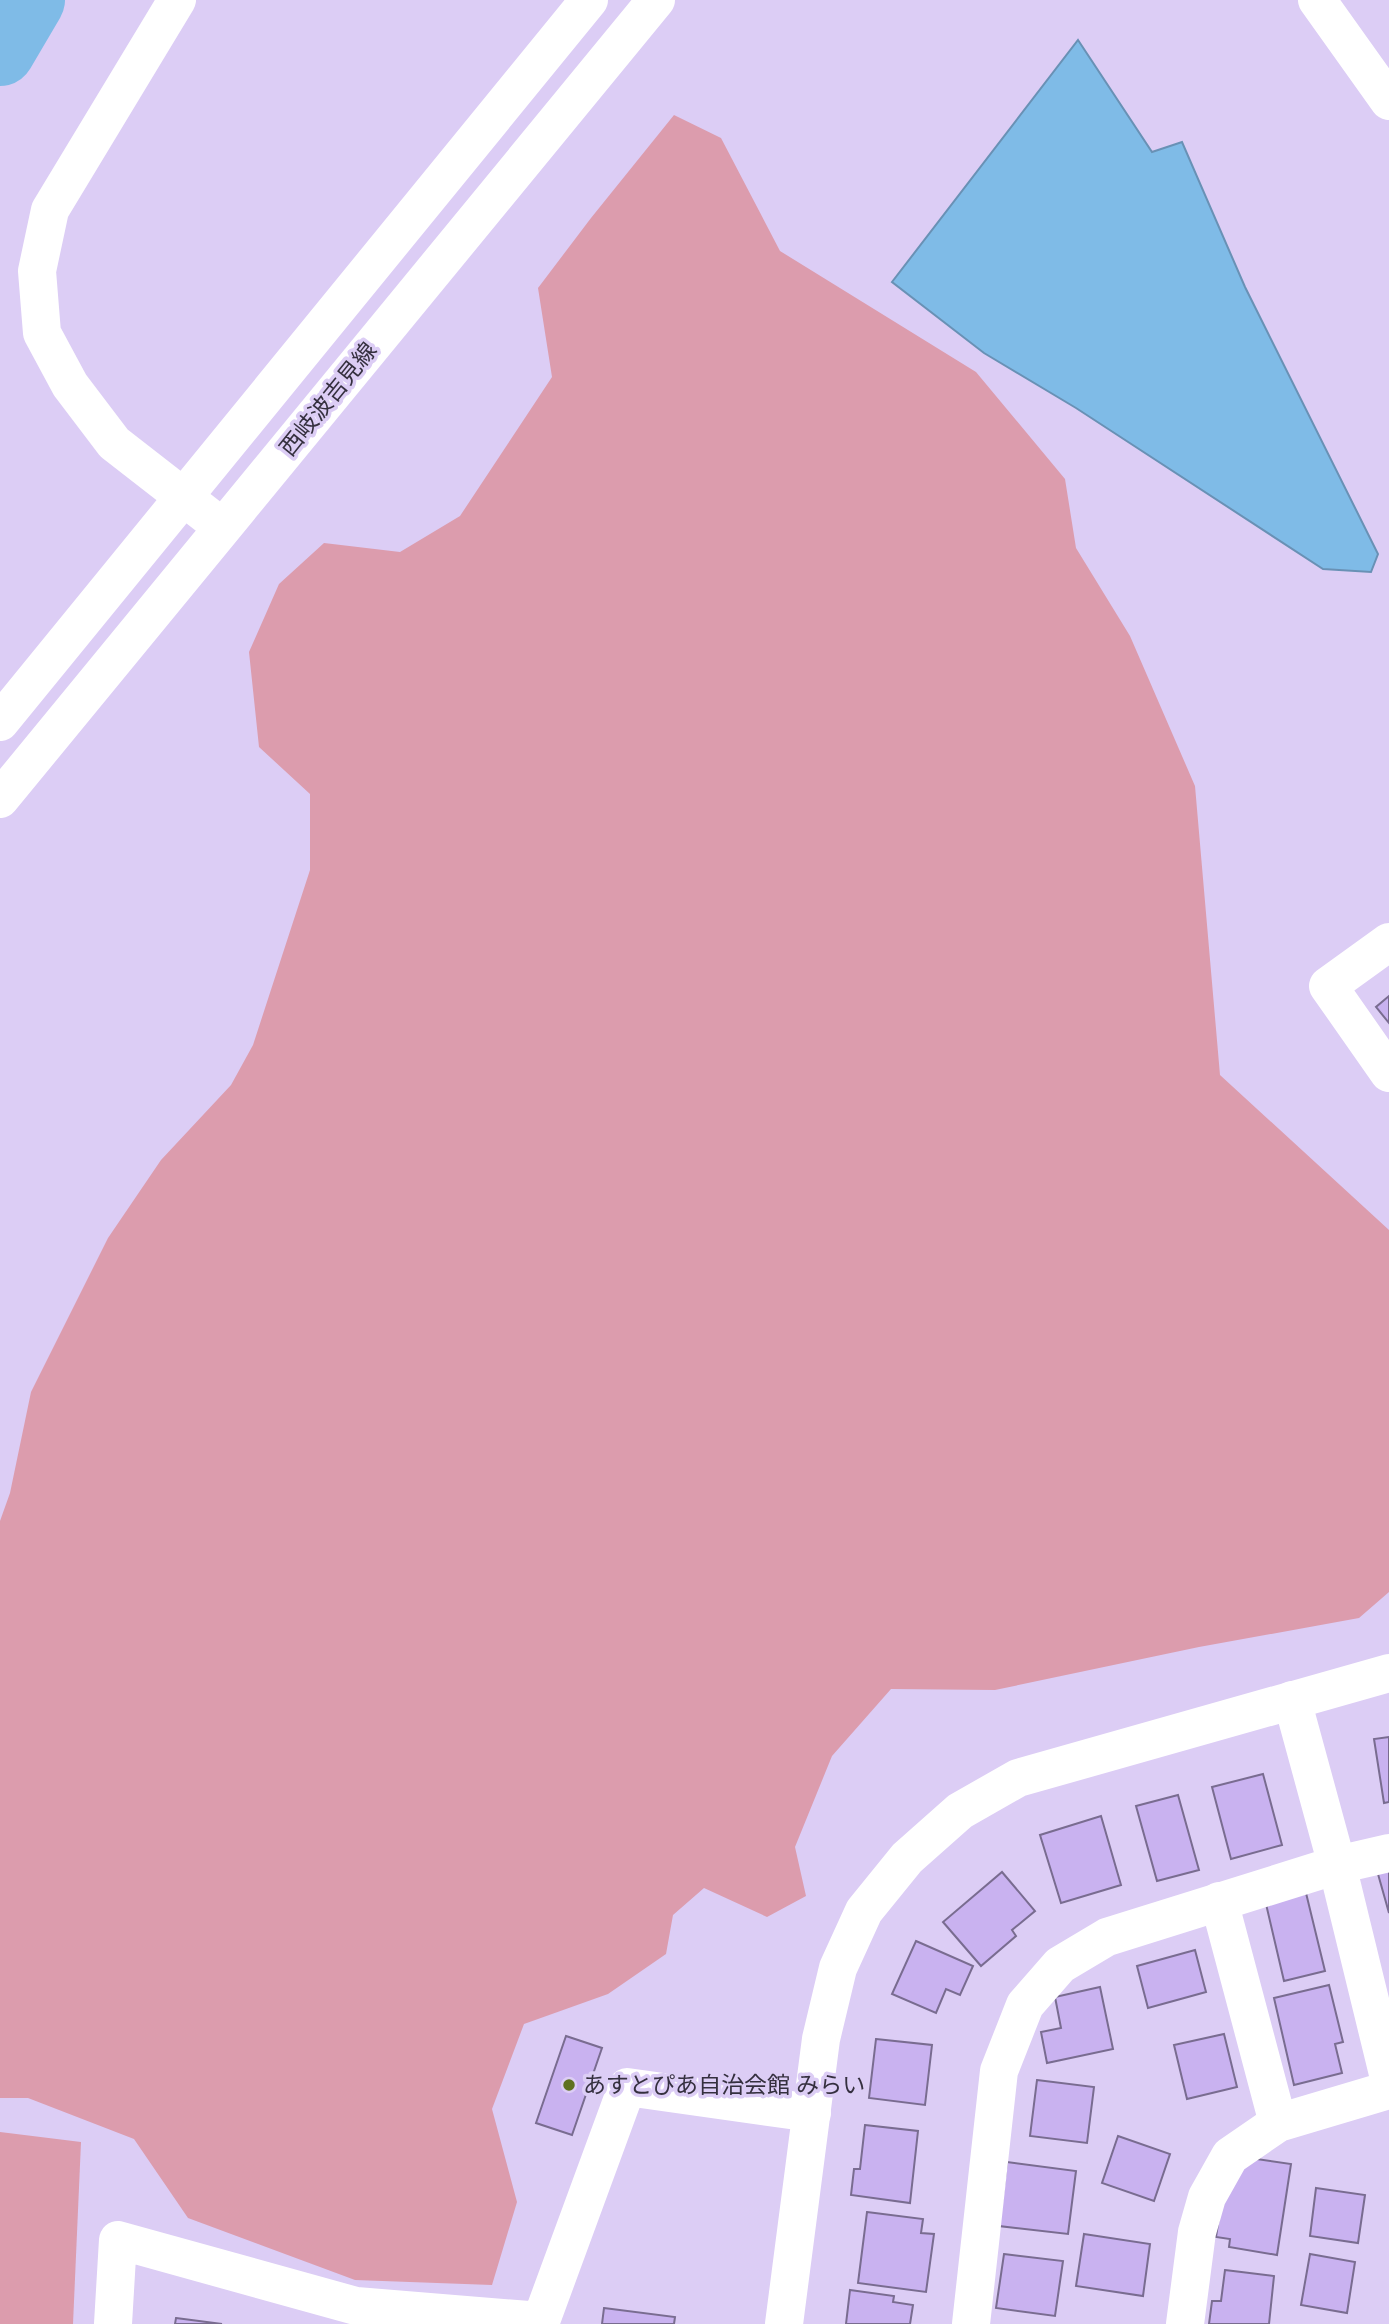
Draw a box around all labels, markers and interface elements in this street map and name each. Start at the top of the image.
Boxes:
street label: 西岐波吉見線 [272,335,384,463]
place label: あすとぴあ自治会館 みらい [583,2069,865,2101]
marker: あすとぴあ自治会館 みらい [561,2077,577,2093]

